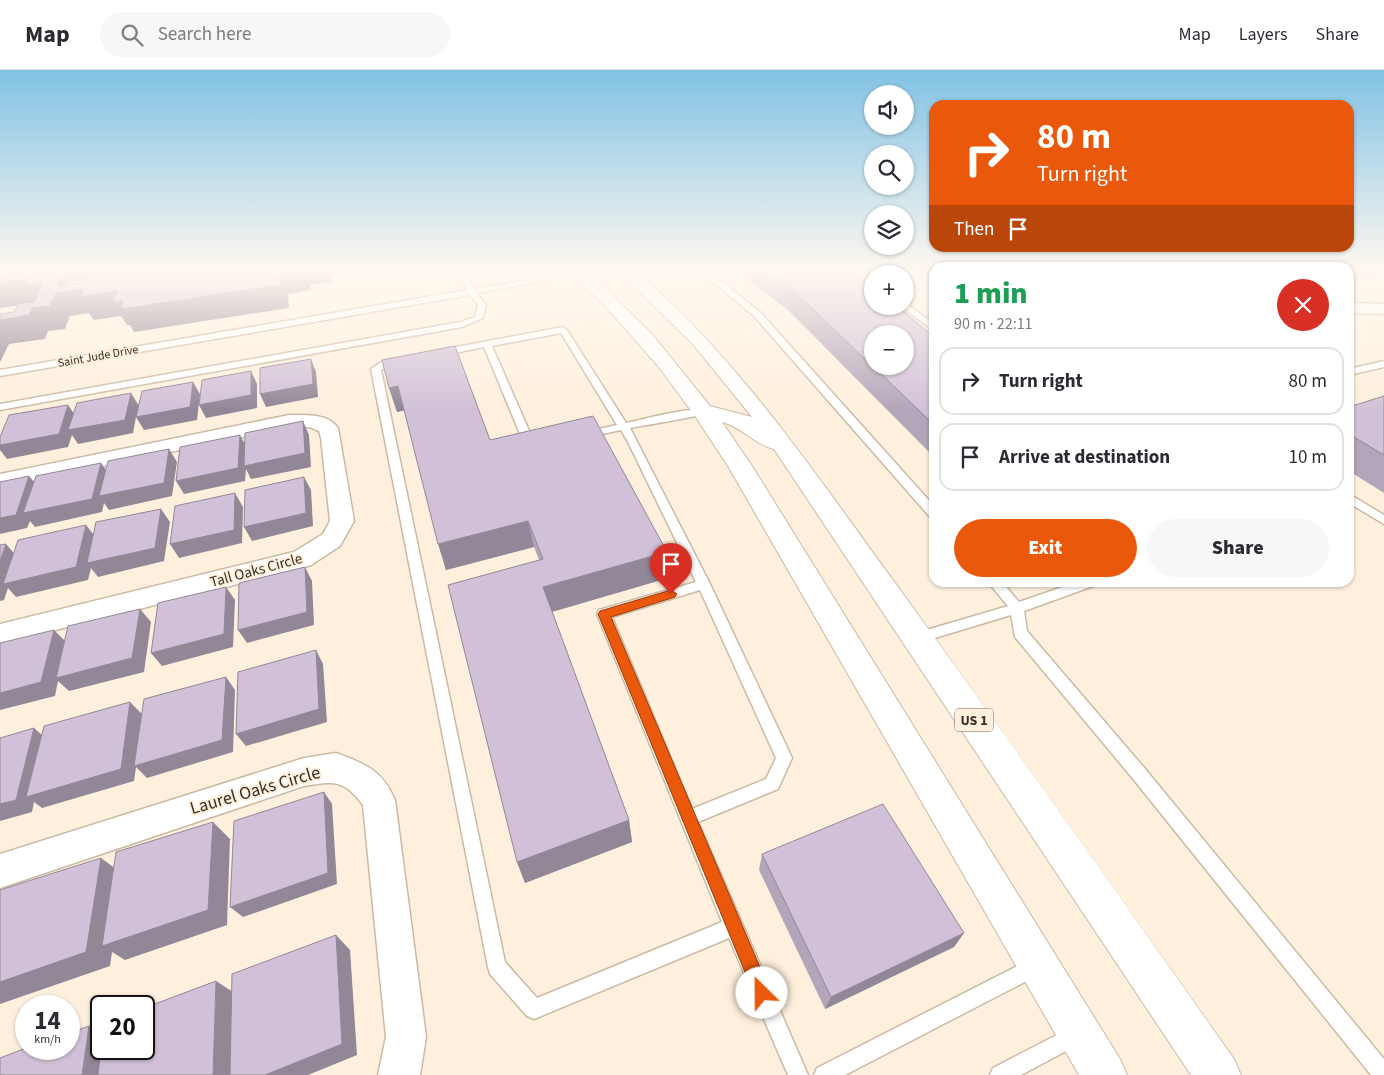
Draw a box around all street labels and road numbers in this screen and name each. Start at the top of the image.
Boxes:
street label: Saint Jude Drive [56,341,140,372]
street label: Tall Oaks Circle [208,548,305,593]
road number: US 1 [955,708,993,732]
street label: Laurel Oaks Circle [187,760,323,821]

